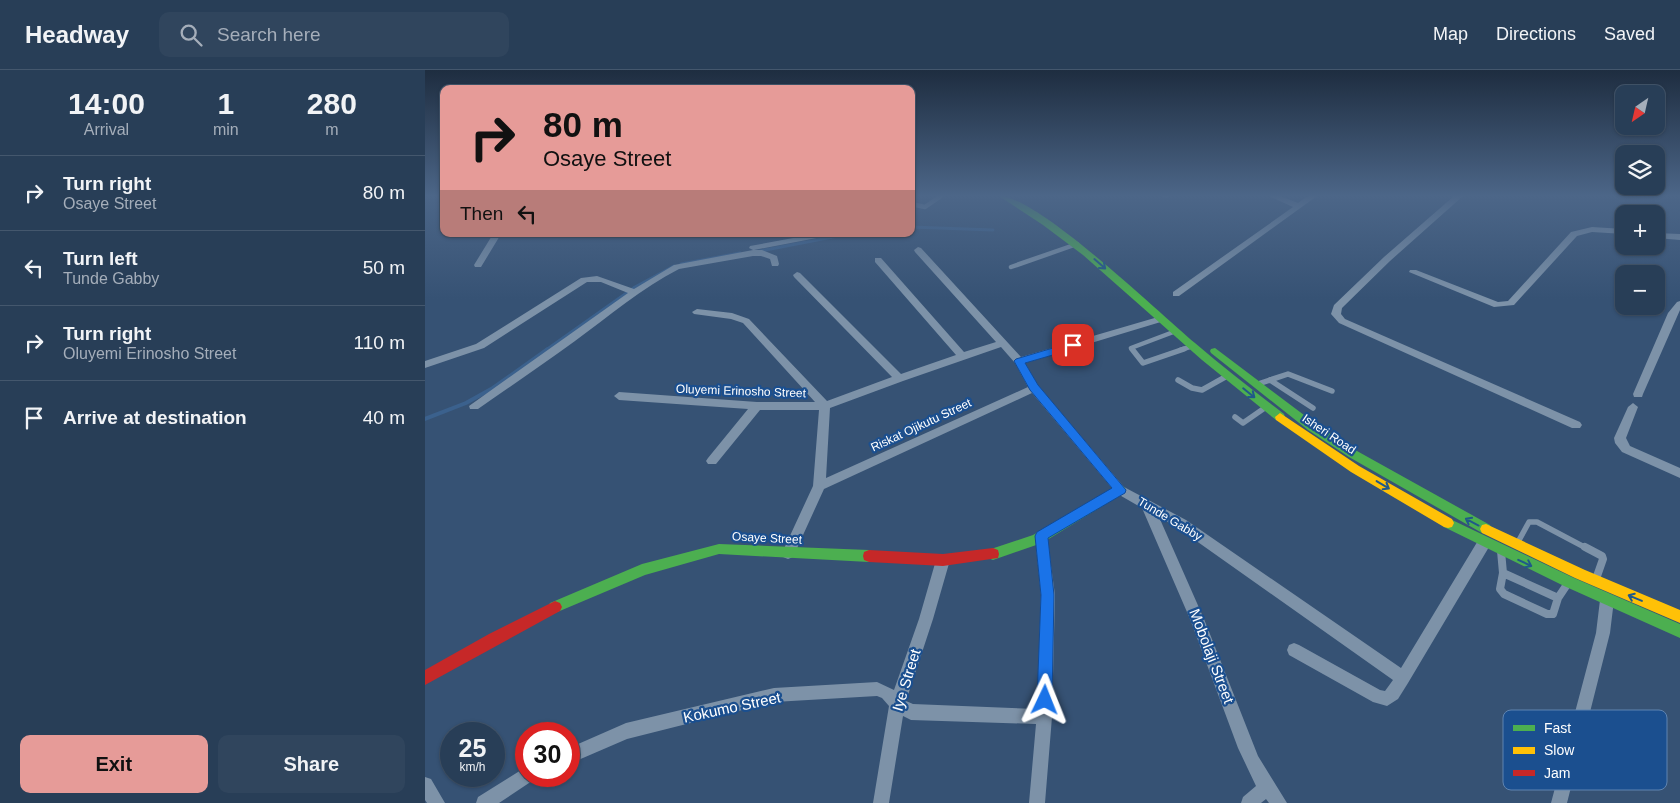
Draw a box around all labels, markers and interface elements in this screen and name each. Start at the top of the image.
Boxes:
search box [159,12,509,57]
text: Headway [25,21,129,48]
icon: search [177,21,205,49]
text: Search here [217,24,321,45]
text: Map [1433,24,1468,44]
text: Directions [1496,24,1576,44]
text: Saved [1604,24,1655,44]
north arrow [1615,85,1665,135]
map controls [1615,85,1665,315]
text: 14:00 [68,87,145,120]
text: 1 [217,87,234,120]
text: 280 [307,87,357,120]
icon: right [460,105,525,170]
text: 80 m [543,105,623,144]
text: Arrival [84,121,129,138]
text: min [213,121,239,138]
text: m [325,121,338,138]
button: layers [1615,145,1665,195]
text: Osaye Street [543,146,671,171]
text: Turn right [63,173,151,194]
icon: right [20,179,48,207]
text: 80 m [363,182,405,203]
text: Osaye Street [63,195,156,212]
icon: left [513,200,541,228]
text: Then [460,203,503,224]
button: + [1615,205,1665,255]
text: Turn left [63,248,138,269]
icon: left [20,254,48,282]
text: 50 m [363,257,405,278]
one-way arrow [1094,258,1107,270]
button: − [1615,265,1665,315]
text: Tunde Gabby [63,270,159,287]
text: Turn right [63,323,151,344]
pin [1052,324,1094,366]
icon: right [20,329,48,357]
icon: arrive [1059,331,1087,359]
text: 110 m [354,332,405,353]
text: Oluyemi Erinosho Street [63,345,236,362]
street label: Oluyemi Erinosho Street [676,382,807,400]
one-way arrow [1242,388,1255,399]
street label: Riskat Ojikutu Street [868,395,974,454]
icon: arrive [20,404,48,432]
text: Arrive at destination [63,407,247,428]
text: 40 m [363,407,405,428]
street label: Isheri Road [1300,411,1358,457]
one-way arrow [1376,480,1391,490]
street label: Tunde Gabby [1135,494,1205,544]
one-way arrow [1464,517,1479,527]
street label: Osaye Street [732,529,803,547]
one-way arrow [1518,559,1533,569]
one-way arrow [1628,592,1643,602]
street label: Mobolaji Street [1186,606,1238,707]
street label: Iye Street [888,646,924,713]
position arrow [1018,673,1070,725]
street label: Kokumo Street [682,688,783,726]
legend [1503,710,1667,790]
text: Fast [1544,720,1571,736]
speed limit sign: 30 [515,722,580,787]
text: 25 [459,734,486,762]
button: Exit [20,735,208,793]
button: Share [218,735,405,793]
text: Slow [1544,742,1575,758]
text: km/h [459,760,486,774]
text: Jam [1544,765,1570,781]

